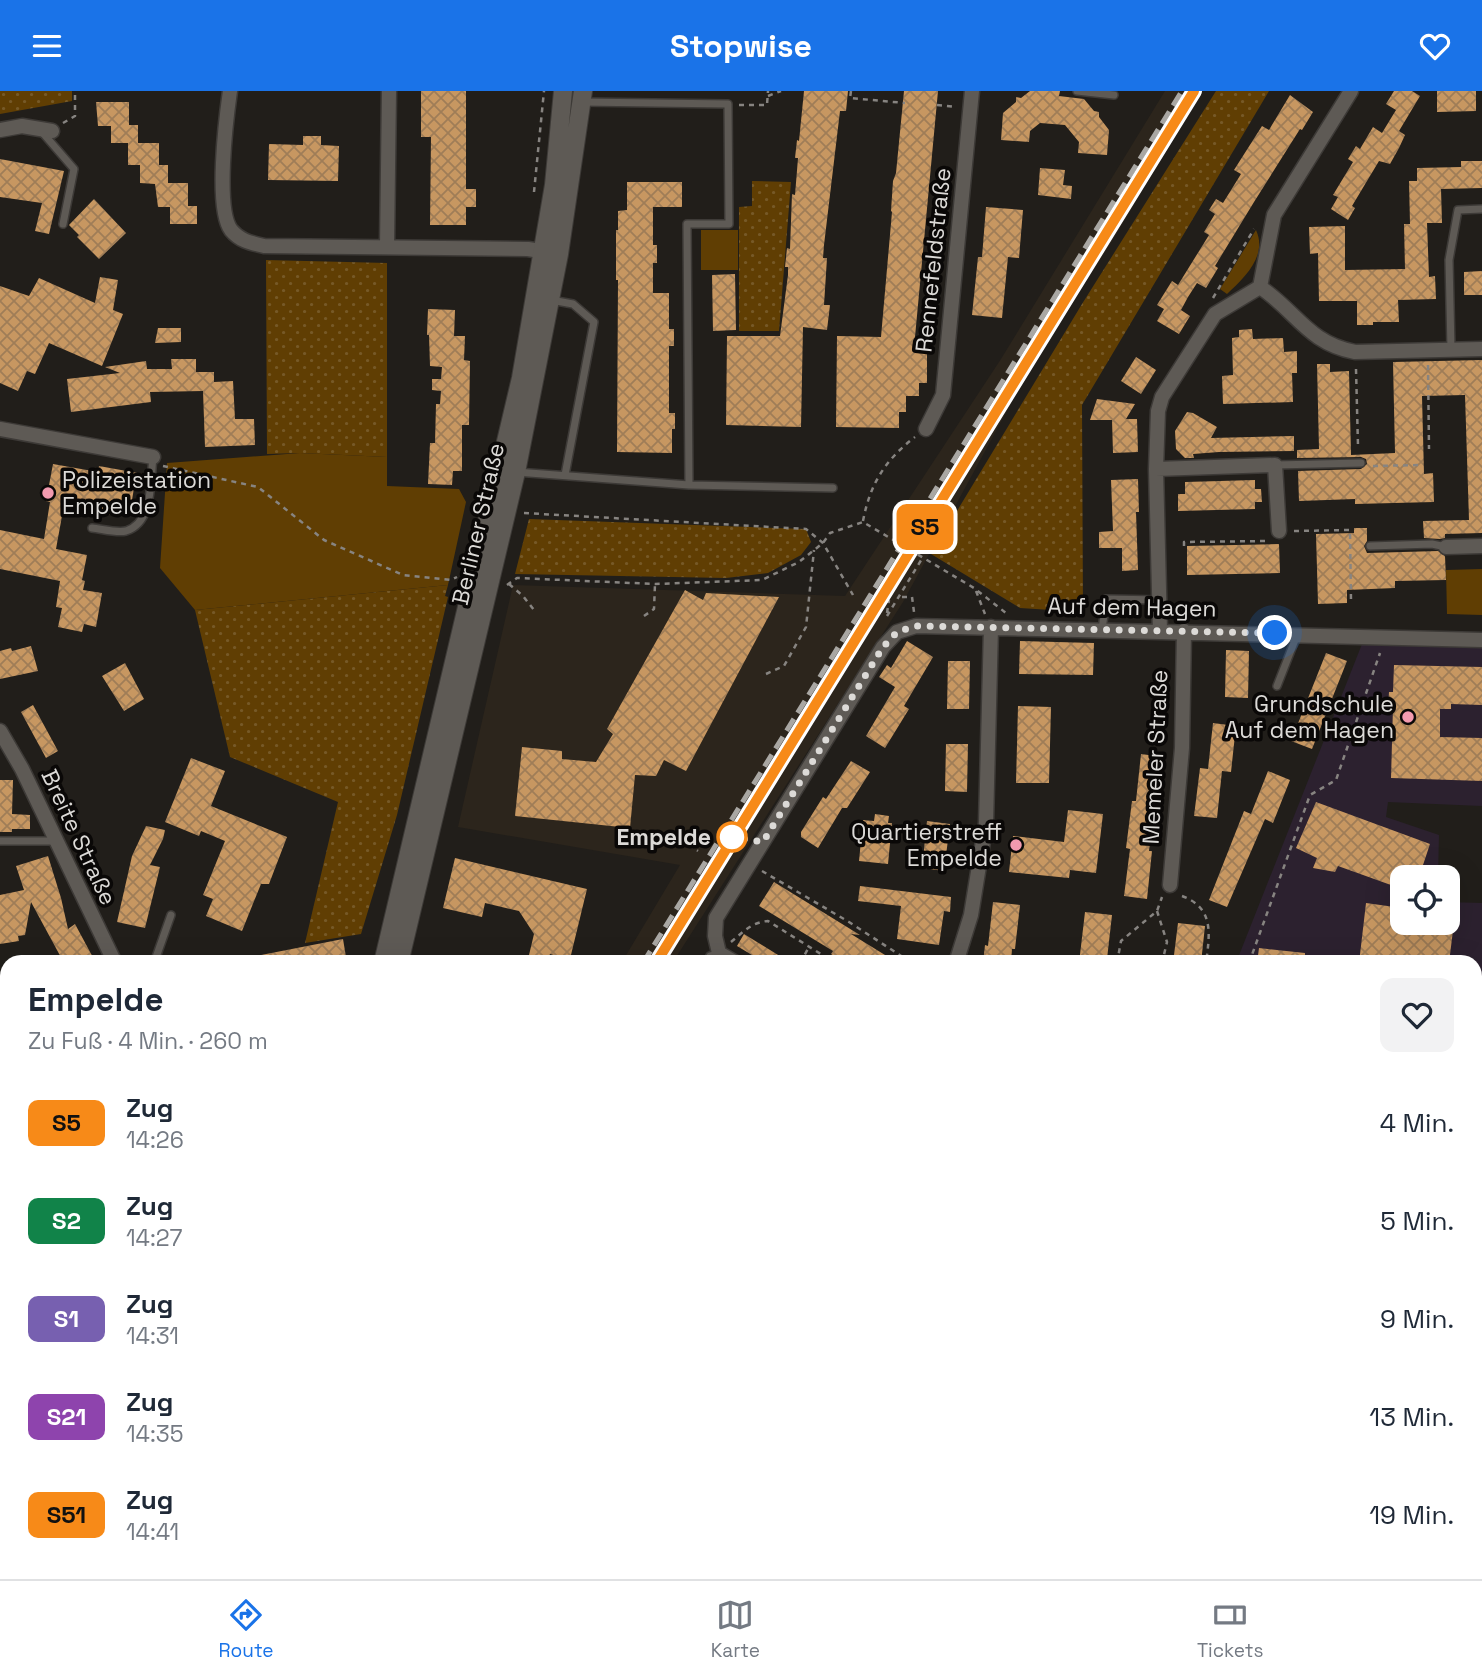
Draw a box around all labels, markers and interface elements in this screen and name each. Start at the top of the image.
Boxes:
text: Stopwise [670,26,812,66]
icon: menu [28,27,66,65]
icon: heart [1416,27,1454,65]
street label: Rennefeldstraße [908,166,958,354]
street label: Berliner Straße [445,440,511,608]
place label: Polizeistation Empelde [62,465,211,521]
marker: Polizeistation Empelde [40,485,56,501]
line badge: S5 [894,504,956,550]
text: S5 [911,511,939,542]
street label: Auf dem Hagen [1047,591,1217,623]
your location [1257,615,1292,650]
street label: Memeler Straße [1135,669,1175,845]
place label: Grundschule Auf dem Hagen [1225,689,1394,745]
marker: Grundschule Auf dem Hagen [1400,709,1416,725]
street label: Breite Straße [34,764,124,910]
place label: Quartierstreff Empelde [851,817,1002,873]
place label: Empelde [617,822,711,852]
marker: Empelde [717,822,747,852]
marker: Quartierstreff Empelde [1008,837,1024,853]
map controls [1390,865,1460,935]
button: locate [1390,865,1460,935]
button: heart [1380,978,1454,1052]
text: Empelde [28,979,163,1021]
text: Zu Fuß · 4 Min. · 260 m [28,1026,268,1056]
text: Zug [126,1091,173,1125]
text: 4 Min. [1380,1106,1454,1140]
text: S5 [52,1107,81,1138]
text: 14:26 [126,1125,184,1155]
text: Zug [126,1189,173,1223]
text: 5 Min. [1380,1204,1454,1238]
text: S2 [52,1205,81,1236]
text: 14:27 [126,1223,182,1253]
text: Zug [126,1287,173,1321]
text: 9 Min. [1380,1302,1454,1336]
text: S1 [54,1303,79,1334]
text: 14:31 [126,1321,179,1351]
text: Zug [126,1385,173,1419]
text: 13 Min. [1369,1400,1454,1434]
text: S21 [47,1401,86,1432]
text: 14:35 [126,1419,183,1449]
text: Zug [126,1483,173,1517]
text: 19 Min. [1369,1498,1454,1532]
text: S51 [47,1499,86,1530]
text: 14:41 [126,1517,179,1547]
tab: Route [219,1596,274,1663]
tab: Karte [711,1596,760,1663]
tab: Tickets [1197,1596,1263,1663]

